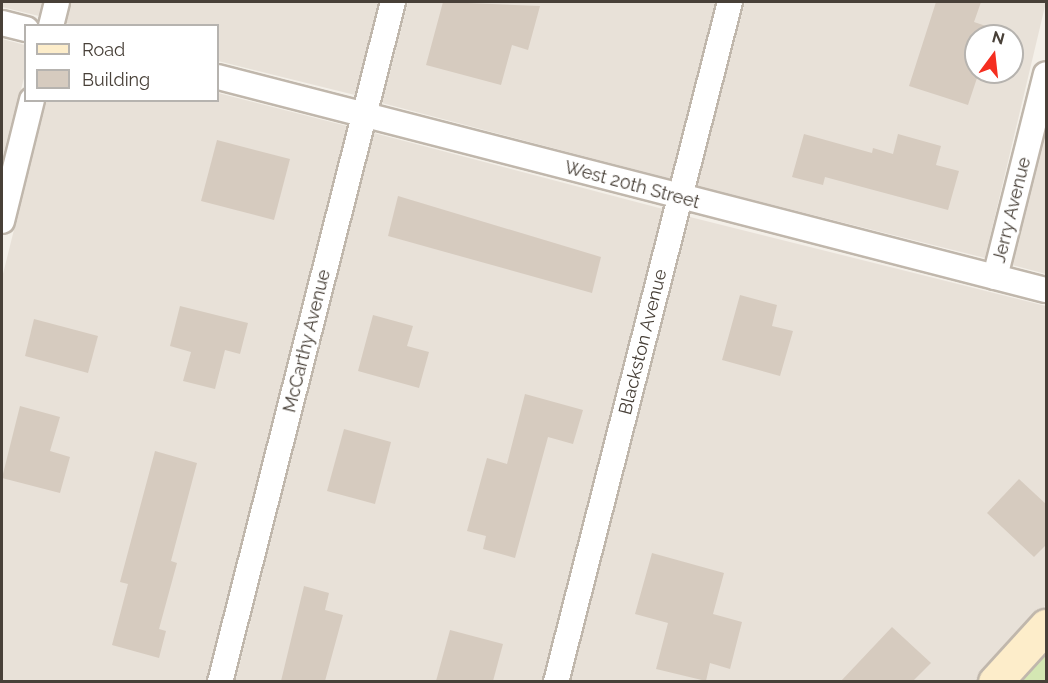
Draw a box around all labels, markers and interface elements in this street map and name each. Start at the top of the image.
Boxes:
legend [24,24,219,102]
north arrow [964,24,1024,84]
text: N [990,27,1007,49]
text: Road [82,39,125,60]
text: Building [82,69,150,90]
street label: Jerry Avenue [988,154,1036,266]
street label: West 20th Street [562,157,702,213]
street label: McCarthy Avenue [279,267,335,415]
street label: Blackston Avenue [614,267,672,417]

